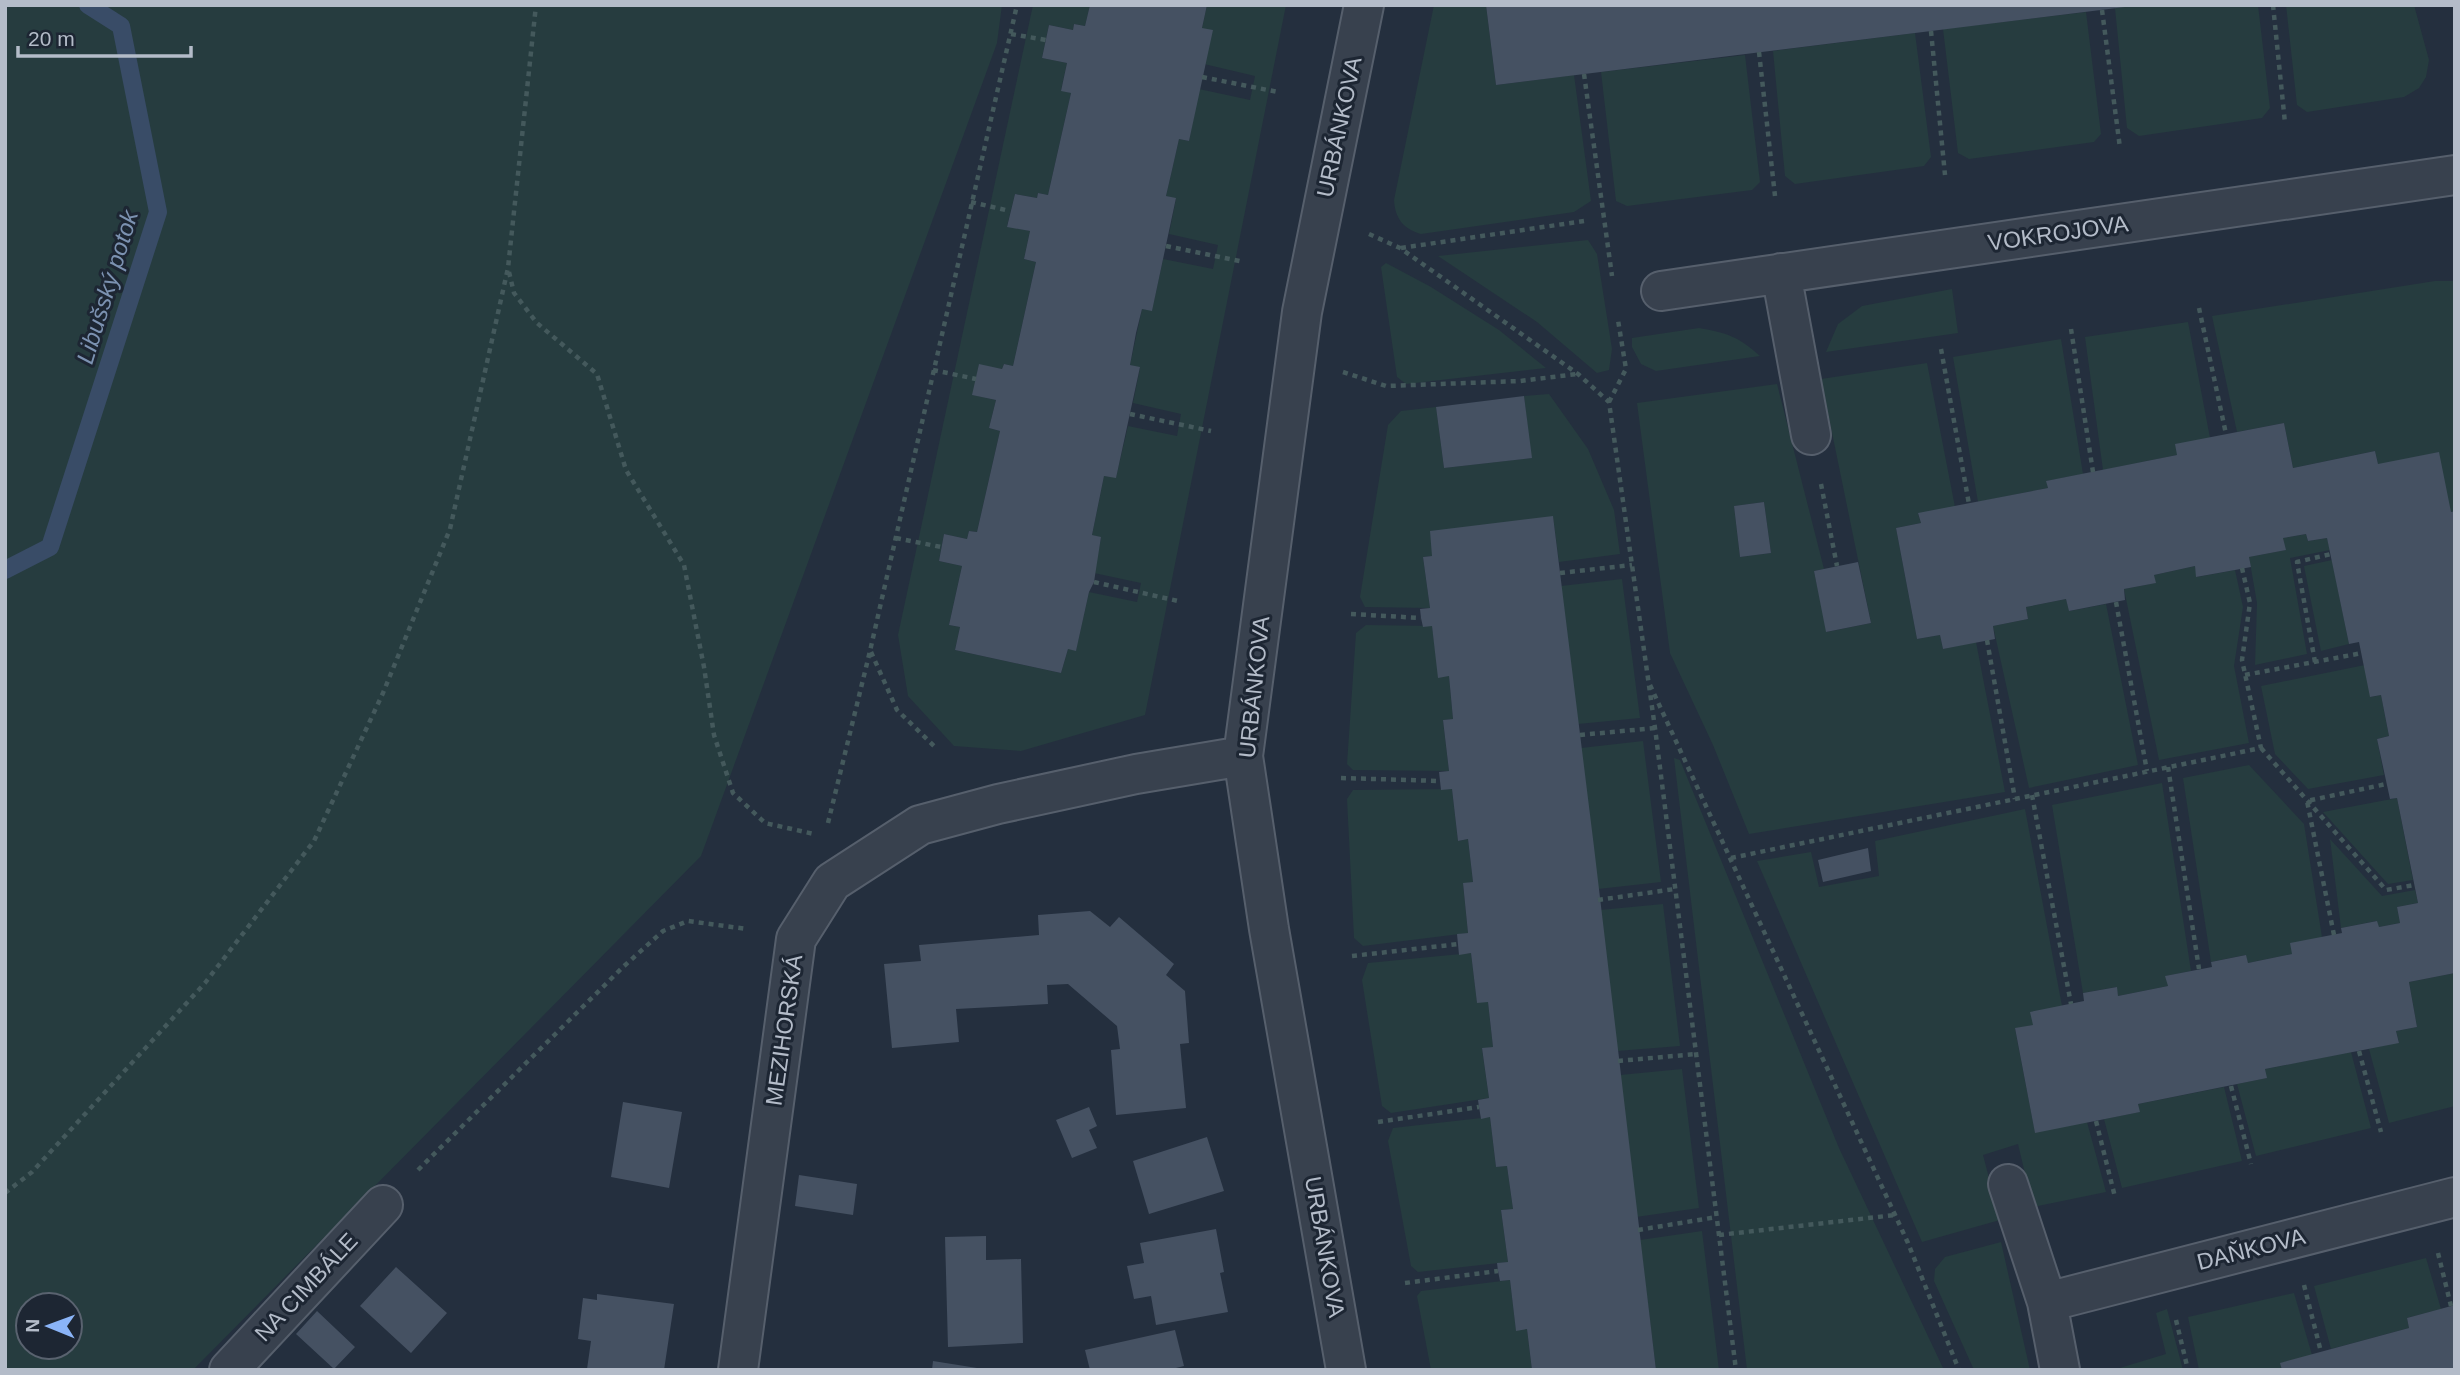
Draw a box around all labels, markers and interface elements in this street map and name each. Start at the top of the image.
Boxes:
scale bar [18,14,191,58]
text: 20 m [28,27,75,50]
street label: URBÁNKOVA [1311,54,1367,200]
water label: Libušský potok [71,205,144,367]
street label: VOKROJOVA [1986,210,2130,256]
street label: URBÁNKOVA [1234,614,1274,759]
street label: MEZIHORSKÁ [761,952,808,1107]
street label: URBÁNKOVA [1300,1174,1350,1320]
street label: DAŇKOVA [2194,1223,2309,1275]
street label: NA CIMBÁLE [249,1228,363,1346]
north arrow [14,1291,84,1361]
text: N [22,1319,43,1333]

